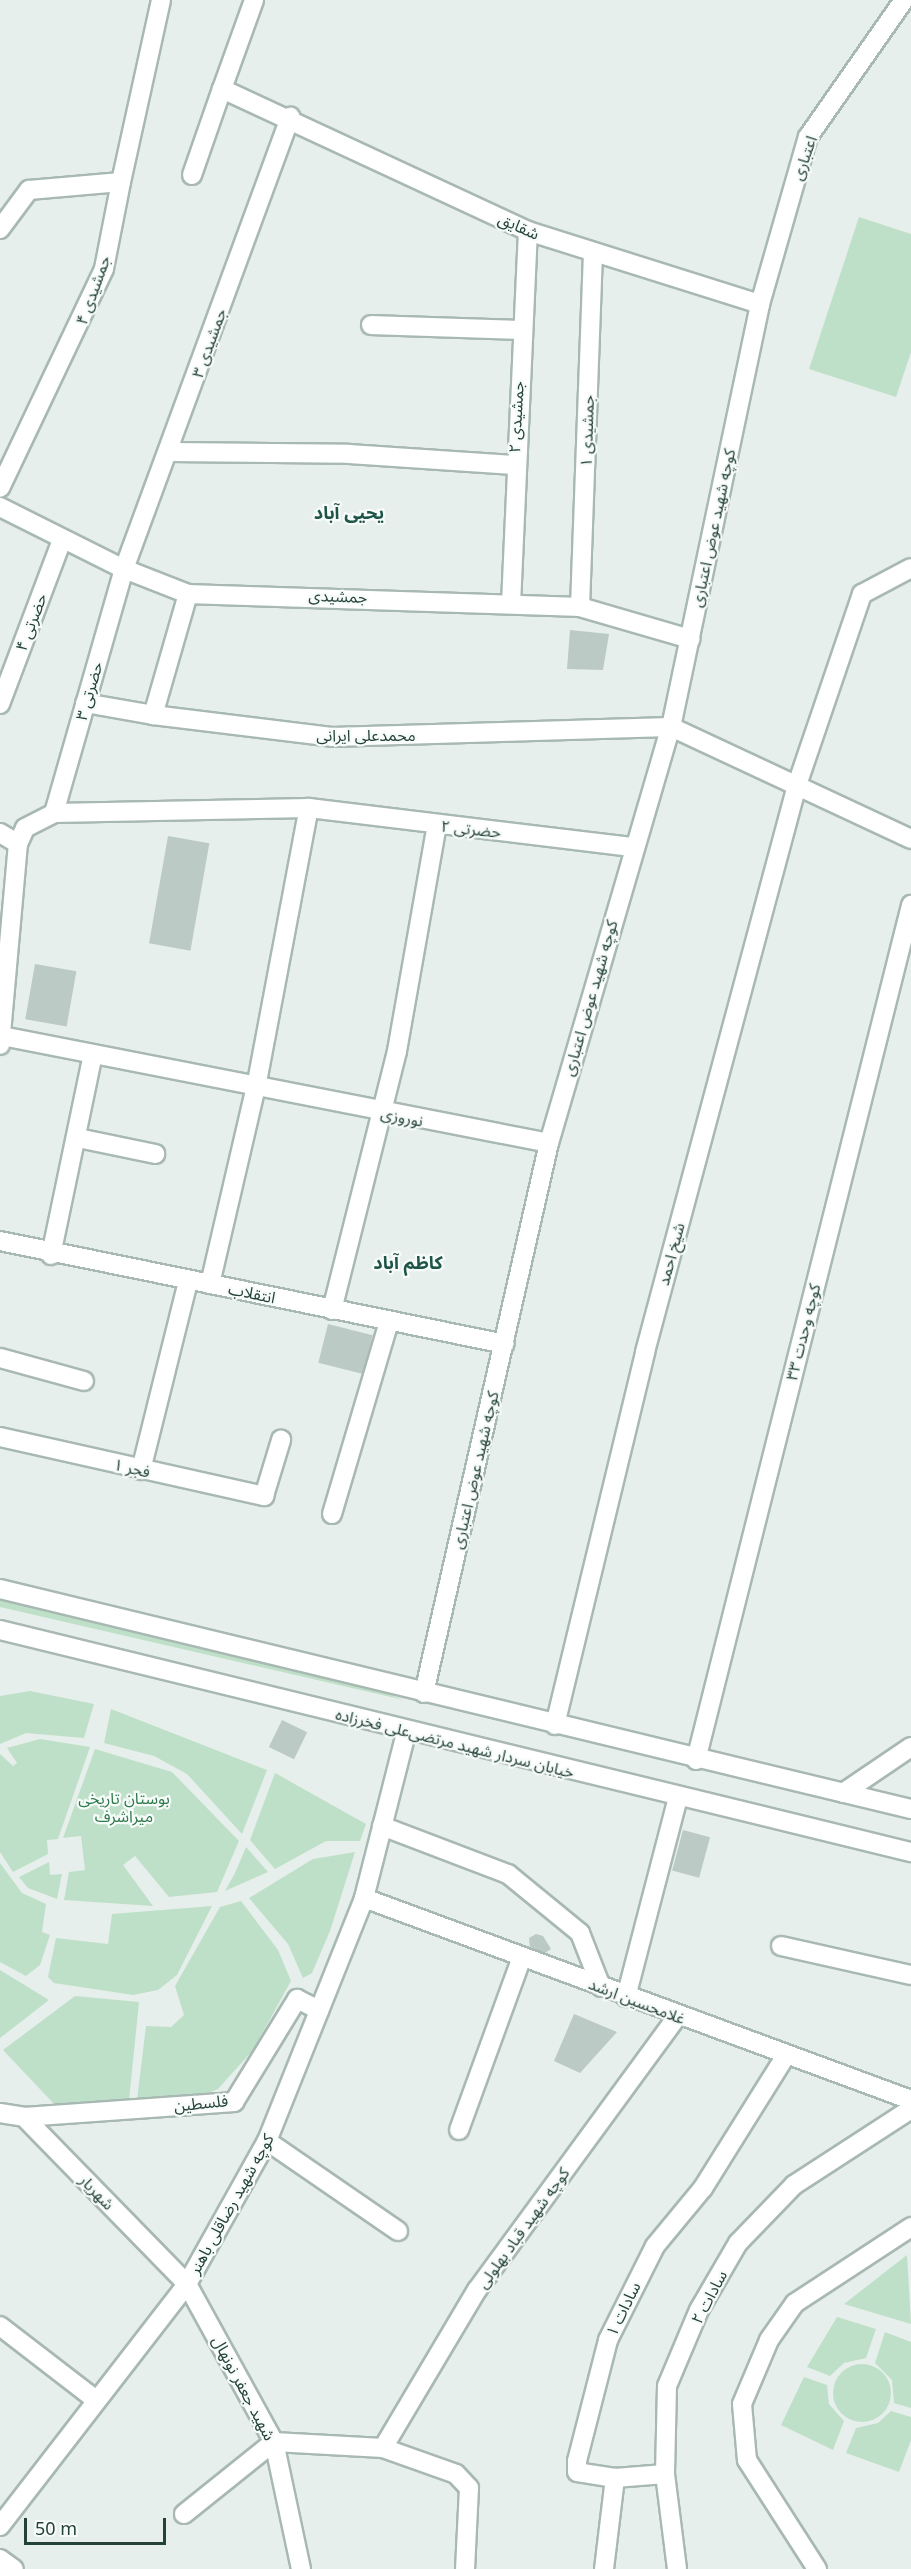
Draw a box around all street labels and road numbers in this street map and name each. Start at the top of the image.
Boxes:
street label: اعتباری [787,133,821,183]
street label: شقایق [496,209,542,243]
street label: جمشیدی ۴ [72,253,114,327]
street label: جمشیدی ۳ [188,306,230,380]
street label: جمشیدی ۲ [505,380,527,454]
street label: جمشیدی ۱ [576,395,598,467]
street label: کوچه شهید عوض اعتباری [687,447,739,609]
street label: جمشیدی [308,585,368,607]
street label: حضرتی ۴ [11,590,51,654]
street label: حضرتی ۳ [71,659,107,723]
street label: محمدعلی ایرانی [316,725,416,745]
street label: حضرتی ۲ [440,816,502,842]
street label: کوچه شهید عوض اعتباری [559,918,621,1078]
street label: نوروزی [379,1103,425,1131]
street label: شیخ احمد [653,1221,689,1287]
street label: انتقلاب [227,1279,277,1307]
street label: کوچه وحدت ۳۳ [782,1282,824,1382]
street label: کوچه شهید عوض اعتباری [447,1389,503,1551]
street label: فجر ۱ [112,1454,152,1482]
street label: خیابان سردار شهید مرتضی‌علی فخرزاده [334,1704,576,1782]
street label: غلامحسین ارشد [586,1974,688,2028]
street label: فلسطین [173,2091,229,2115]
street label: کوچه شهید رضاقلی باهنر [185,2131,277,2277]
street label: کوچه شهید قباد بهلولی [473,2164,573,2292]
street label: شهریار [76,2170,118,2214]
street label: سادات ۲ [687,2267,731,2327]
street label: سادات ۱ [602,2279,644,2339]
street label: شهید جعفر نونهال [208,2332,280,2444]

